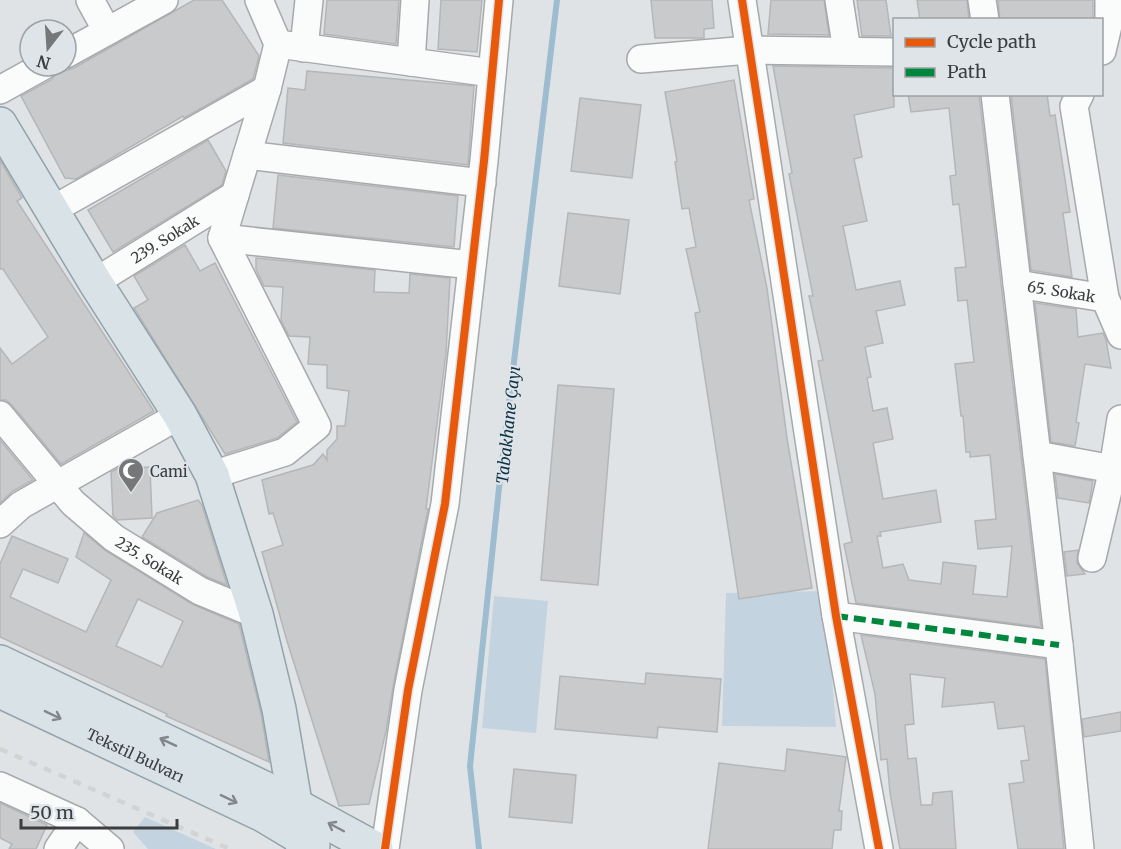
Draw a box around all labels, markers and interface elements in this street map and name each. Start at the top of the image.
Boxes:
north arrow [18,18,78,78]
legend [893,18,1103,96]
text: Cycle path [947,30,1037,53]
text: N [34,51,53,74]
text: Path [947,60,987,83]
street label: 239. Sokak [127,210,203,267]
street label: 65. Sokak [1026,276,1097,306]
water label: Tabakhane Çayı [492,365,524,485]
mosque icon: Cami [116,456,146,494]
place label: Cami [150,462,188,481]
street label: 235. Sokak [112,532,187,588]
one-way arrow [44,709,62,721]
street label: Tekstil Bulvarı [84,724,188,786]
one-way arrow [160,735,178,747]
scale bar [21,792,177,830]
one-way arrow [220,793,238,805]
text: 50 m [30,801,74,824]
one-way arrow [328,821,345,833]

